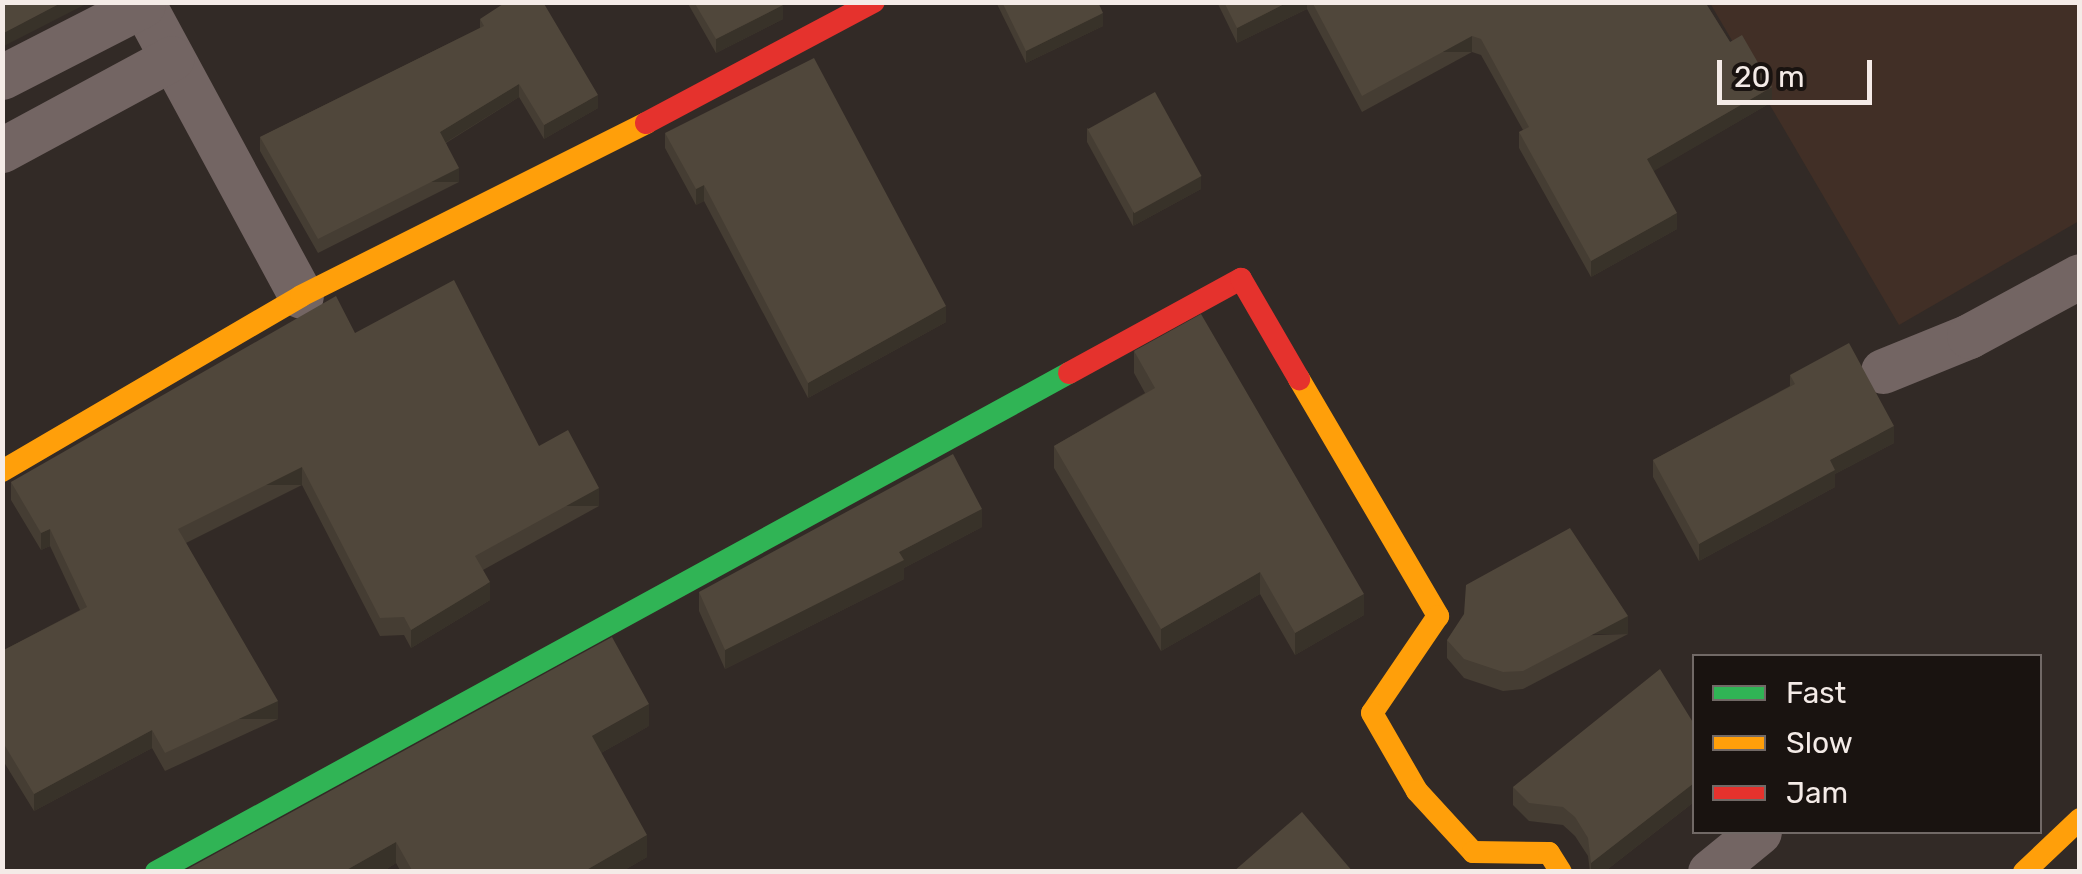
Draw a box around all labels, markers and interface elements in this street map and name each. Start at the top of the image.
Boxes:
scale bar [1722,40,1877,102]
text: 20 m [1734,59,1805,95]
legend [1692,654,2042,834]
text: Fast [1786,675,1846,711]
text: Slow [1786,725,1853,761]
text: Jam [1786,775,1848,811]

